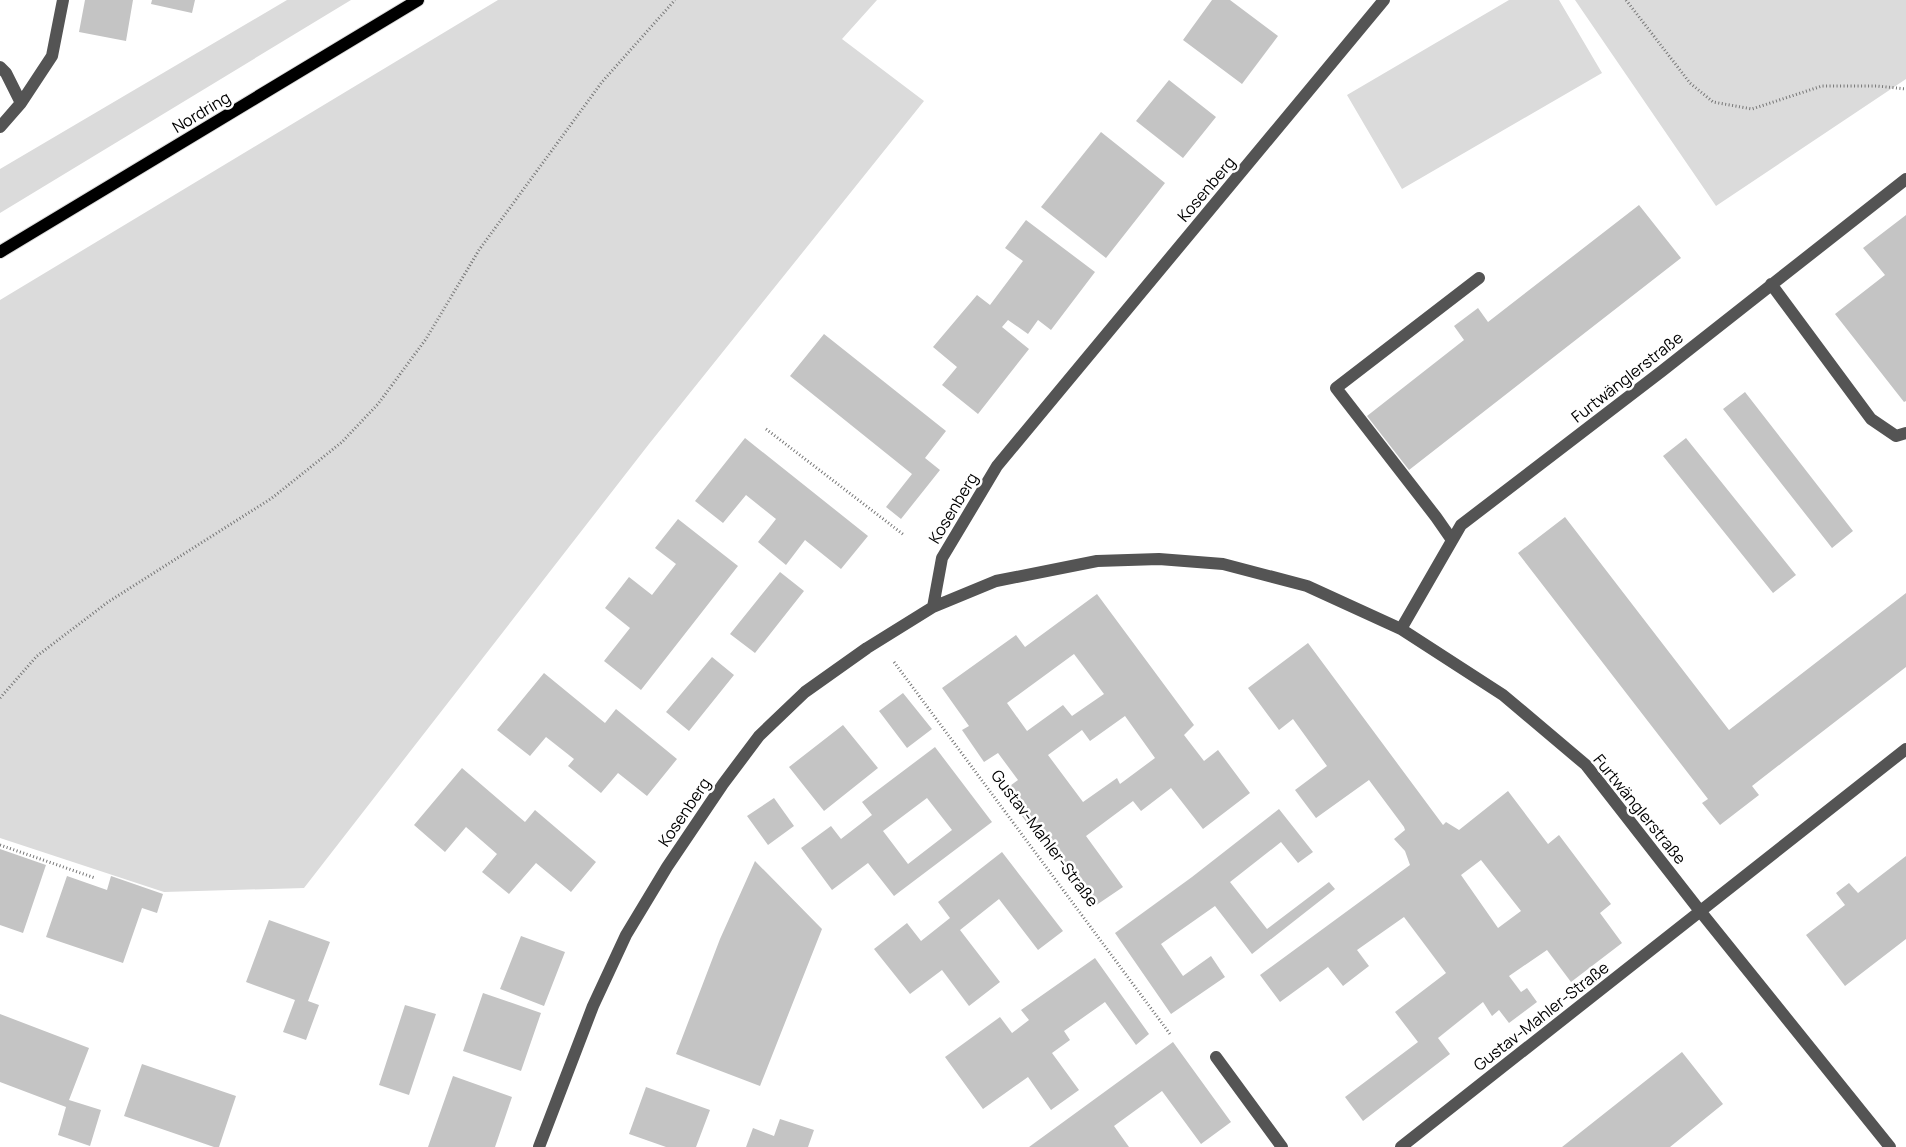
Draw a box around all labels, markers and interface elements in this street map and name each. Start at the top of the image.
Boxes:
street label: Nordring [168,86,234,138]
street label: Kosenberg [1172,152,1240,226]
street label: Furtwänglerstraße [1567,326,1687,428]
street label: Kosenberg [923,468,983,548]
street label: Furtwänglerstraße [1589,749,1691,869]
street label: Gustav-Mahler-Straße [986,765,1104,911]
street label: Kosenberg [653,773,715,851]
street label: Gustav-Mahler-Straße [1469,956,1613,1076]

